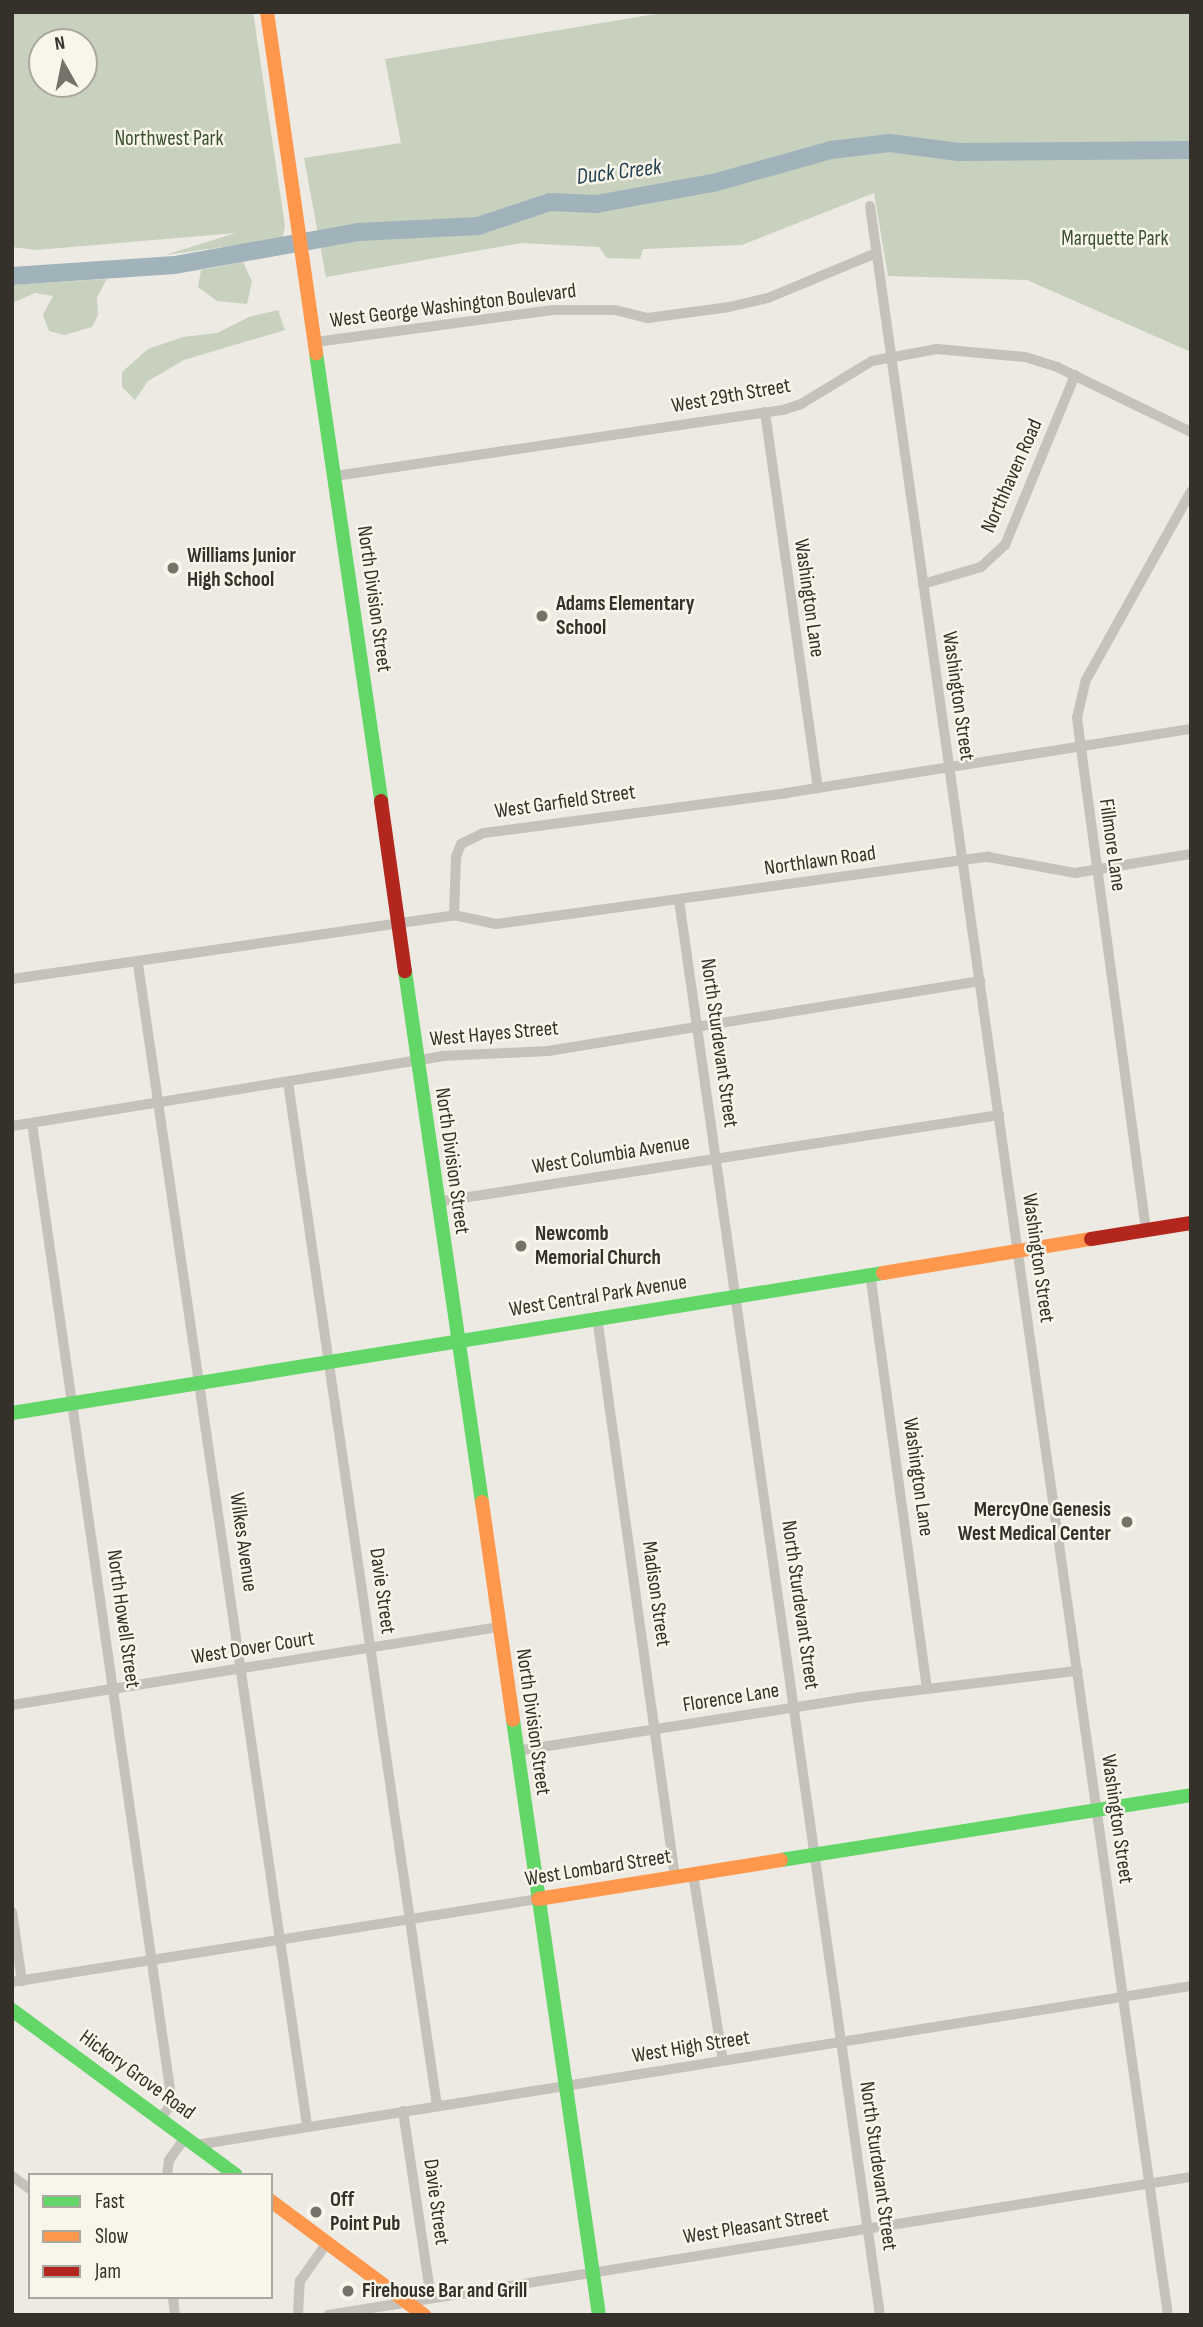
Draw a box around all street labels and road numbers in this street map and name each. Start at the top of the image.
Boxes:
street label: West George Washington Boulevard [328,278,578,334]
street label: West 29th Street [670,373,792,419]
street label: Northhaven Road [976,415,1048,537]
street label: North Division Street [351,524,397,674]
street label: Washington Lane [788,537,830,659]
street label: Washington Street [936,630,980,762]
street label: West Garfield Street [493,780,637,824]
street label: Fillmore Lane [1093,797,1131,893]
street label: Northlawn Road [763,841,877,881]
street label: North Sturdevant Street [695,957,743,1129]
street label: West Hayes Street [429,1016,559,1052]
street label: North Division Street [429,1086,475,1236]
street label: West Columbia Avenue [530,1130,692,1180]
street label: Washington Street [1016,1192,1060,1324]
street label: West Central Park Avenue [507,1270,689,1322]
street label: Washington Lane [897,1416,939,1538]
street label: Wilkes Avenue [224,1491,262,1593]
street label: North Sturdevant Street [776,1519,824,1691]
street label: Madison Street [636,1540,676,1648]
street label: Davie Street [364,1547,400,1635]
street label: North Howell Street [101,1548,145,1690]
street label: West Dover Court [190,1626,316,1670]
street label: North Division Street [510,1647,556,1797]
street label: Florence Lane [681,1678,781,1718]
street label: Washington Street [1095,1753,1139,1885]
street label: West Lombard Street [523,1844,673,1892]
street label: Hickory Grove Road [74,2025,200,2125]
street label: West High Street [630,2025,752,2069]
street label: North Sturdevant Street [854,2080,902,2252]
street label: Davie Street [418,2158,454,2246]
street label: West Pleasant Street [681,2202,831,2250]

